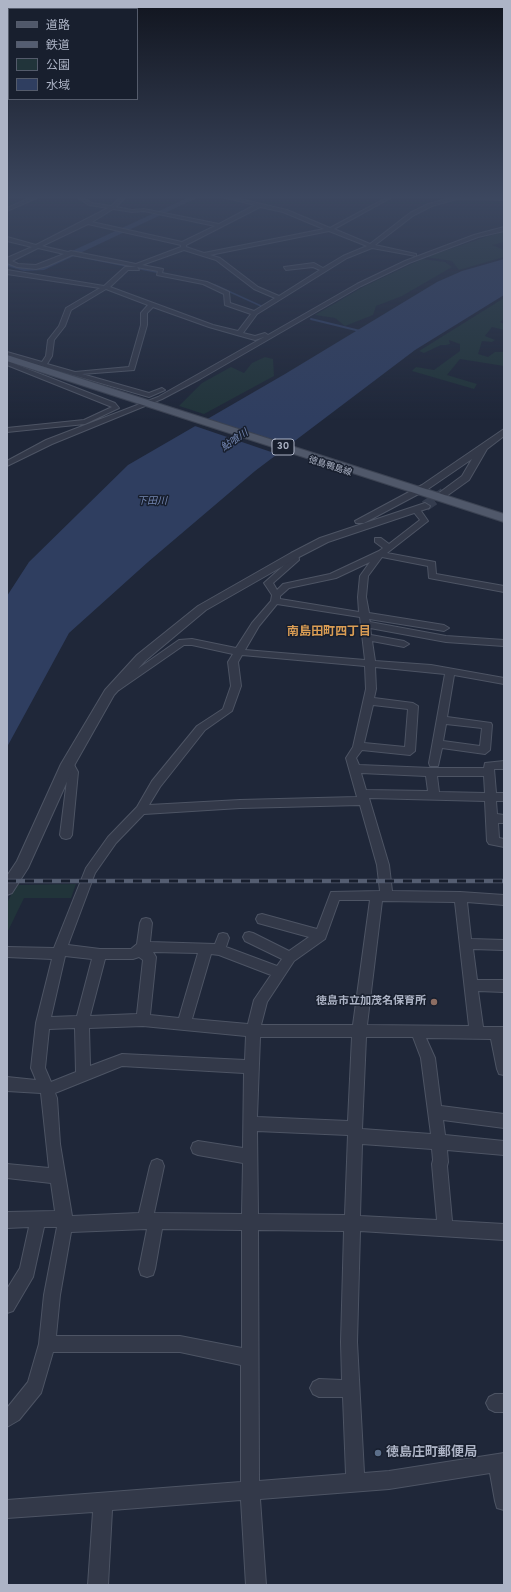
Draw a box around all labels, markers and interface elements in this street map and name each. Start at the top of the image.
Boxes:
legend [8,8,138,100]
text: 道路 [46,18,70,34]
text: 鉄道 [46,38,70,54]
text: 公園 [46,58,70,74]
text: 水域 [46,78,70,94]
water label: 鮎喰川 [219,428,251,454]
road number: 30 [272,439,294,455]
street label: 徳島鴨島線 [307,455,353,479]
water label: 下田川 [137,496,167,508]
district label: 南島田町四丁目 [287,626,371,640]
place label: 徳島市立加茂名保育所 [316,995,426,1009]
marker: 徳島市立加茂名保育所 [429,997,439,1007]
place label: 徳島庄町郵便局 [386,1445,477,1461]
marker: 徳島庄町郵便局 [373,1448,383,1458]

